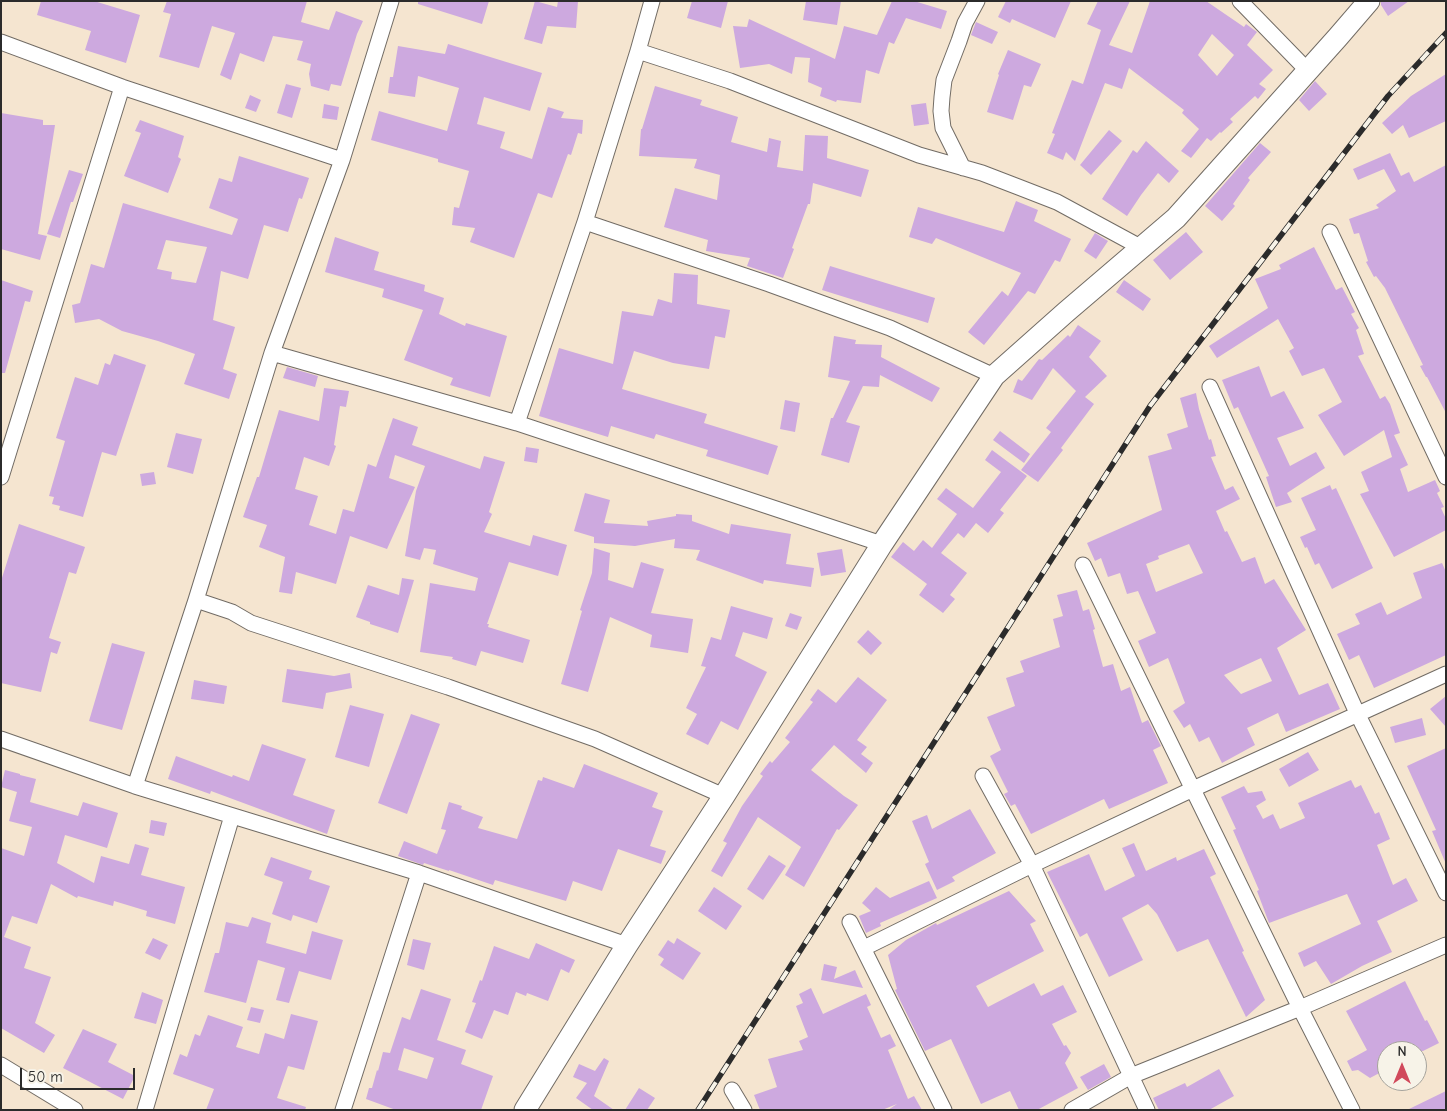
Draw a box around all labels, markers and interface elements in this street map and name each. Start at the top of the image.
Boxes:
north arrow [1377,1041,1427,1091]
text: N [1397,1043,1407,1060]
scale bar [22,1058,138,1090]
text: 50 m [28,1068,63,1086]

